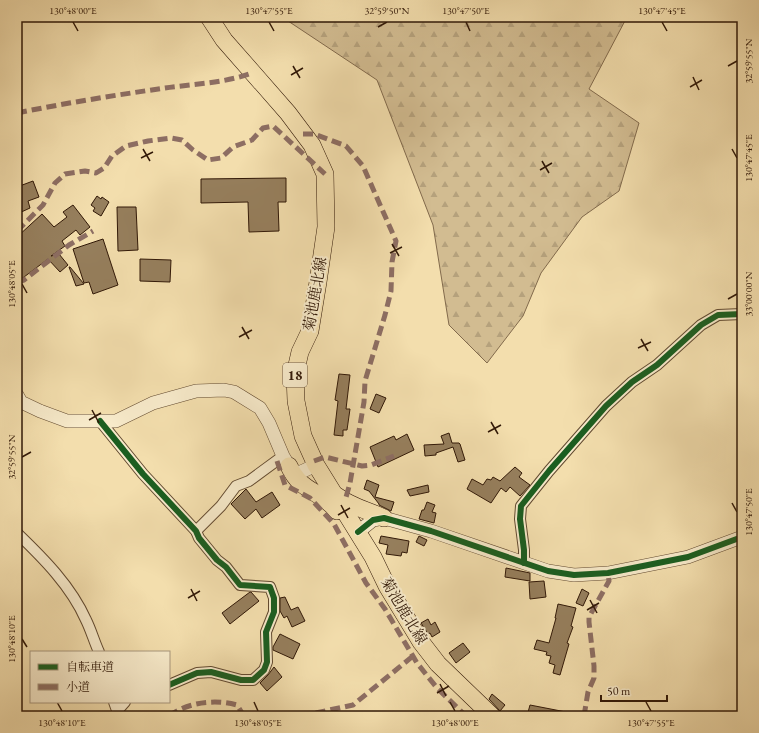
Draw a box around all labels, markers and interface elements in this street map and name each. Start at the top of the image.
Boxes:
text: 130°48'00"E [49,4,97,17]
text: 130°47'55"E [245,4,293,17]
text: 32°59'50"N [365,4,410,17]
text: 130°47'50"E [442,4,490,17]
text: 130°47'45"E [638,4,686,17]
text: 32°59'55"N [742,38,755,83]
text: 130°47'45"E [742,134,755,182]
street label: 菊池鹿北線 [299,255,330,333]
text: 130°48'05"E [5,260,18,308]
text: 33°00'00"N [742,271,755,316]
road number: 18 [283,363,307,387]
text: 32°59'55"N [5,434,18,479]
text: 130°47'50"E [742,488,755,536]
street label: 菊池鹿北線 [377,574,432,648]
text: 130°48'10"E [5,615,18,663]
legend [30,651,170,703]
text: 自転車道 [66,659,114,675]
scale bar [601,677,667,703]
text: 小道 [66,679,90,695]
text: 50 m [607,683,631,699]
text: 130°48'10"E [38,716,86,729]
text: 130°48'05"E [234,716,282,729]
text: 130°48'00"E [431,716,479,729]
text: 130°47'55"E [627,716,675,729]

